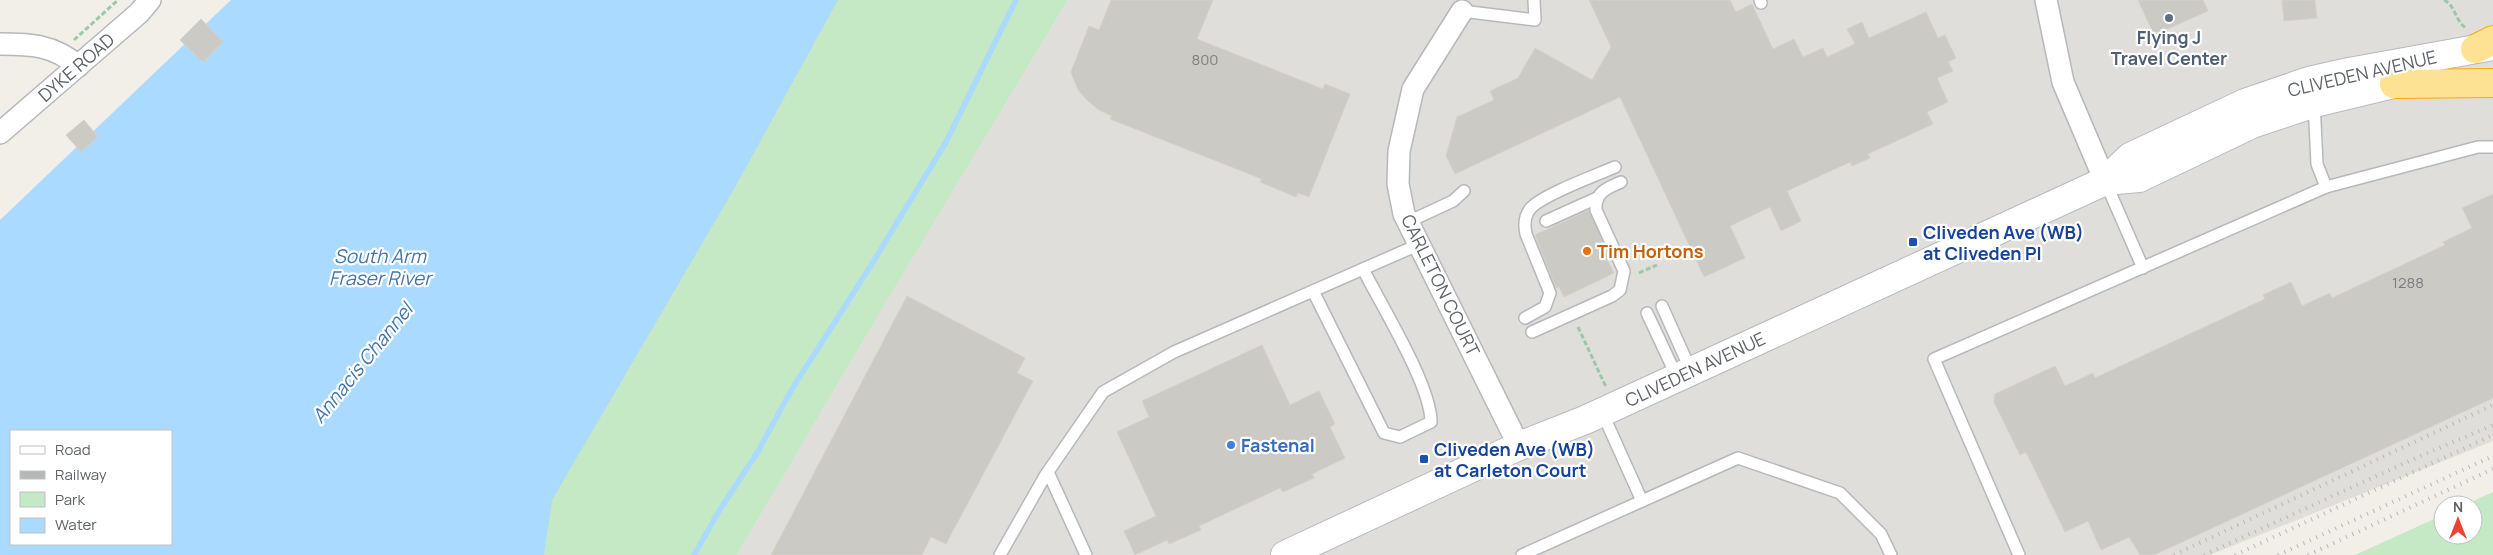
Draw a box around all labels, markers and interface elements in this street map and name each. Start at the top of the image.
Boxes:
marker: Flying J Travel Center [2163,12,2175,24]
place label: Flying J Travel Center [2111,25,2227,70]
street label: DYKE ROAD [33,27,119,107]
street label: CLIVEDEN AVENUE [2285,44,2439,102]
house number: 800 [1191,49,1219,70]
street label: CARLETON COURT [1396,210,1486,360]
place label: Cliveden Ave (WB) at Cliveden Pl [1923,220,2084,265]
marker: Cliveden Ave (WB) at Cliveden Pl [1907,236,1919,248]
place label: Tim Hortons [1597,239,1704,263]
water label: South Arm Fraser River [329,243,433,291]
marker: Tim Hortons [1581,245,1593,257]
house number: 1288 [2392,272,2424,293]
water label: Annacis Channel [306,296,420,428]
street label: CLIVEDEN AVENUE [1621,326,1769,412]
legend [10,430,172,545]
place label: Fastenal [1241,433,1315,457]
place label: Cliveden Ave (WB) at Carleton Court [1434,437,1595,482]
text: Road [55,439,91,460]
marker: Fastenal [1225,439,1237,451]
marker: Cliveden Ave (WB) at Carleton Court [1418,453,1430,465]
text: Railway [55,464,107,485]
text: Park [55,489,85,510]
north arrow [2433,495,2483,545]
text: N [2453,497,2463,516]
text: Water [55,514,97,535]

